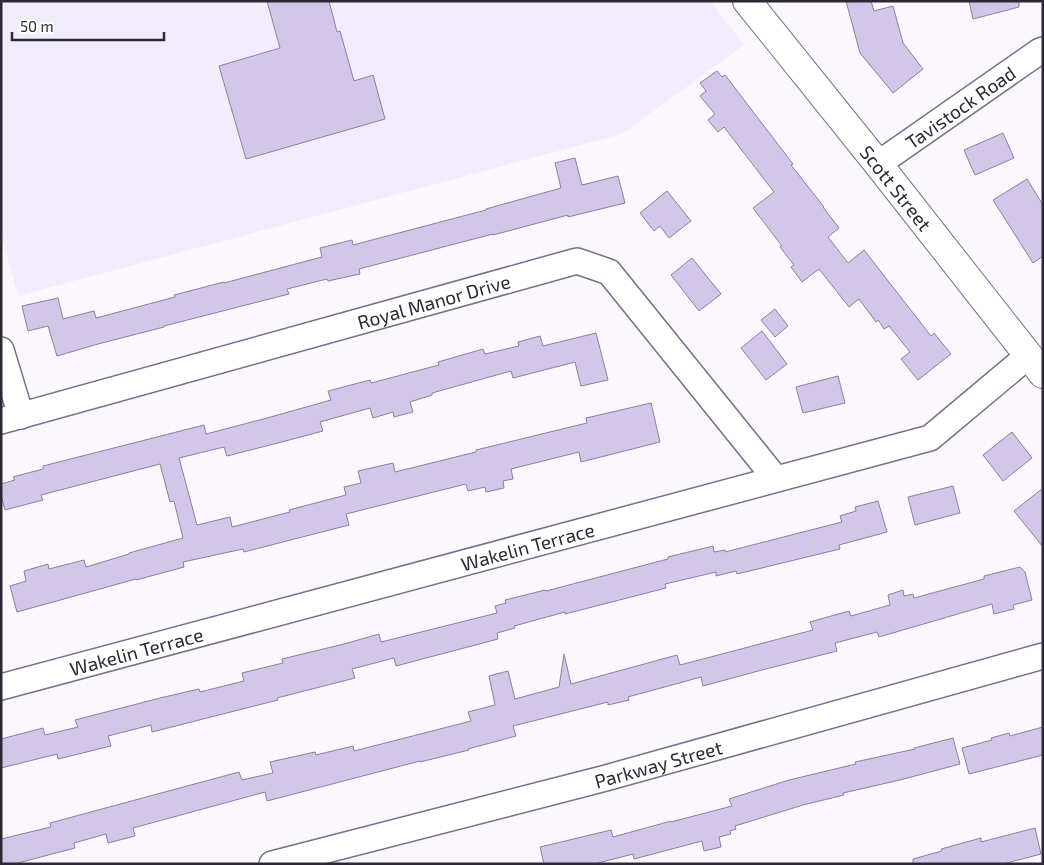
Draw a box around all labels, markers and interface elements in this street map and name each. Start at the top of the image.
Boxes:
scale bar [12,10,165,42]
text: 50 m [20,17,54,35]
street label: Tavistock Road [901,60,1020,153]
street label: Scott Street [856,140,937,235]
street label: Royal Manor Drive [355,269,513,333]
street label: Wakelin Terrace [458,517,597,575]
street label: Wakelin Terrace [67,622,205,680]
street label: Parkway Street [592,735,725,792]

